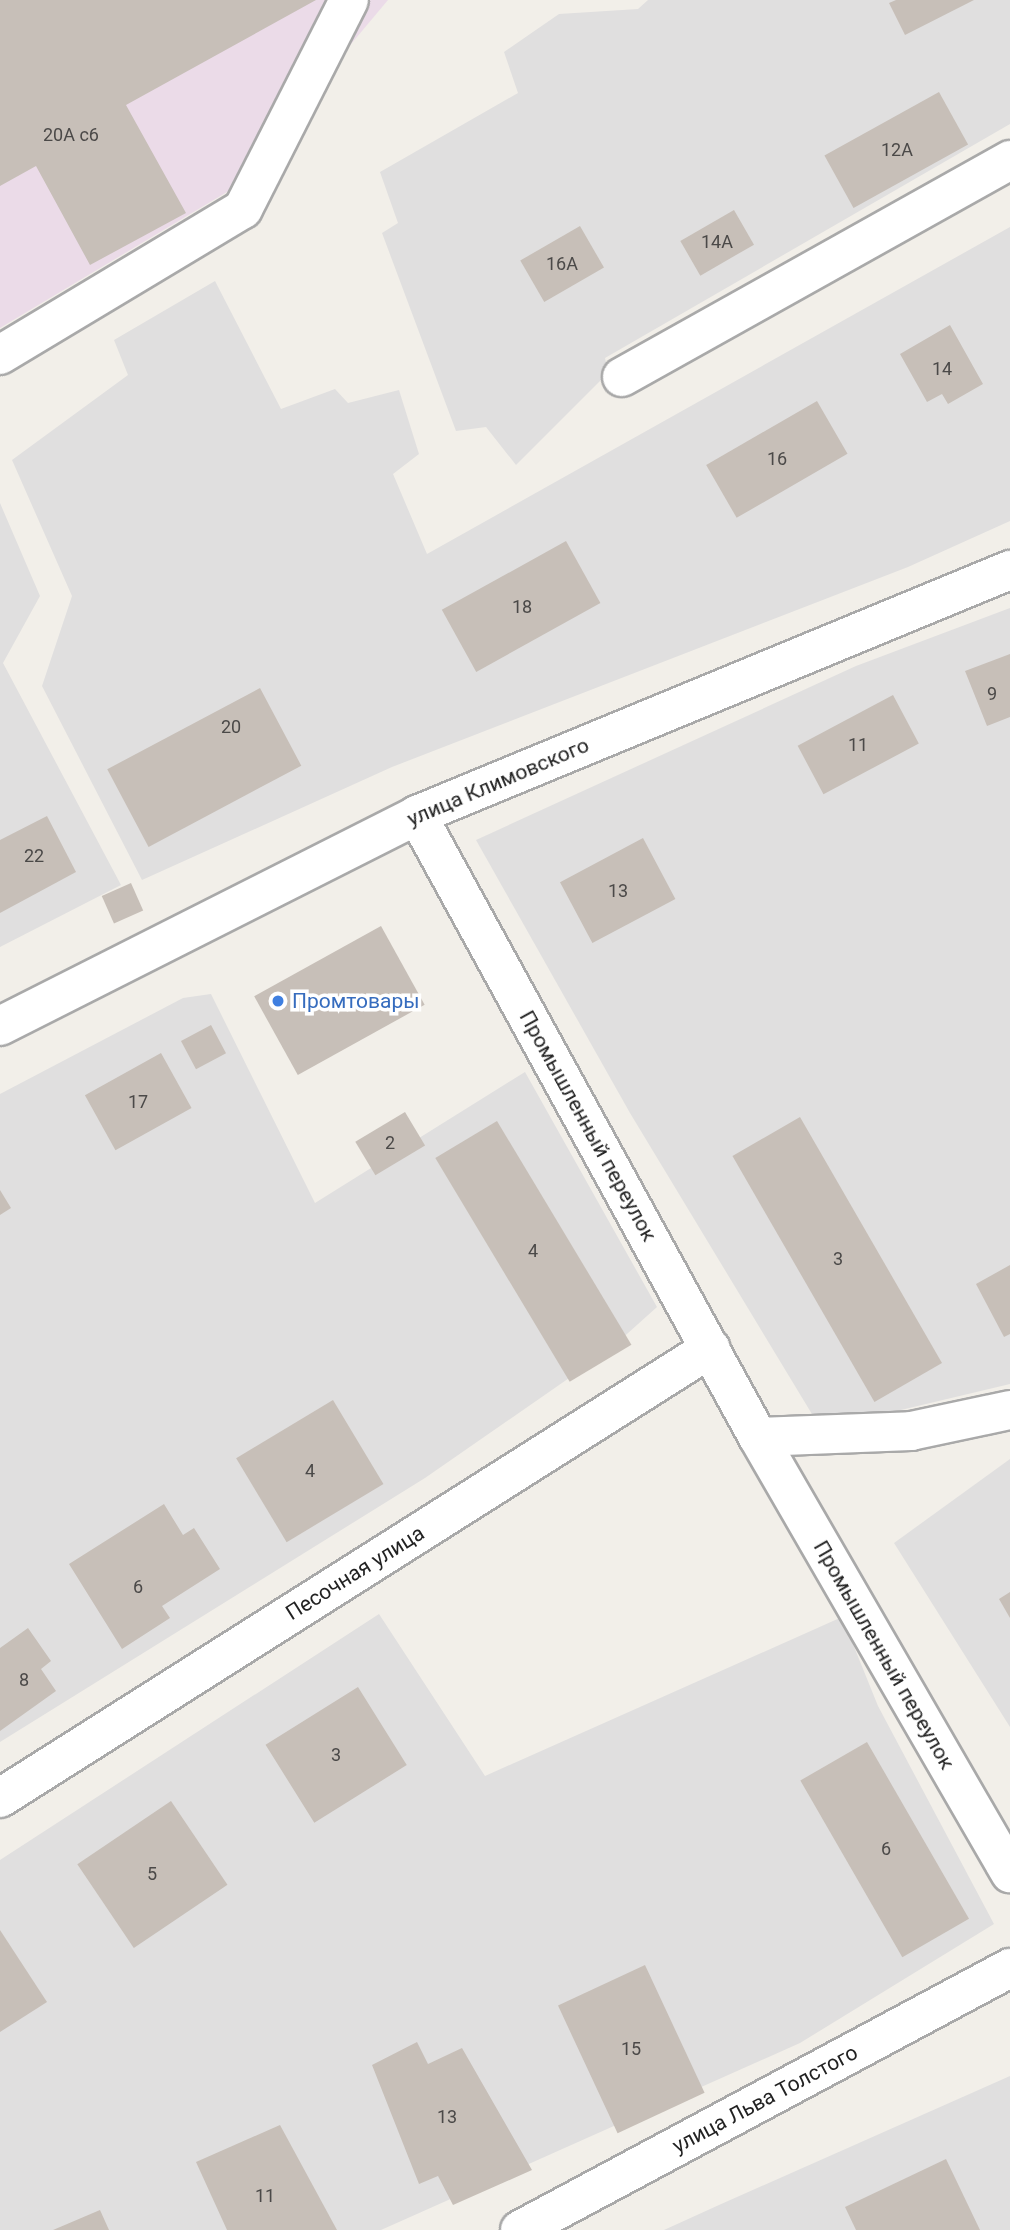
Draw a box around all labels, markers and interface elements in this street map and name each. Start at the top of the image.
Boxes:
house number: 20А с6 [43,124,99,146]
house number: 12А [881,139,913,161]
house number: 14А [701,231,733,253]
house number: 16А [546,253,578,275]
house number: 14 [932,358,952,380]
house number: 16 [767,448,787,470]
house number: 18 [512,596,532,618]
house number: 9 [987,683,997,705]
house number: 20 [221,716,241,738]
street label: улица Климовского [403,732,593,832]
house number: 11 [848,734,868,756]
house number: 22 [24,845,44,867]
house number: 13 [608,880,628,902]
place label: Промтовары [292,988,419,1014]
marker: Промтовары [270,993,286,1009]
street label: Промышленный переулок [514,1006,662,1246]
house number: 17 [128,1091,148,1113]
house number: 2 [385,1132,395,1154]
house number: 4 [528,1240,538,1262]
house number: 3 [833,1248,843,1270]
house number: 4 [305,1460,315,1482]
street label: Песочная улица [281,1520,429,1626]
street label: Промышленный переулок [808,1536,960,1774]
house number: 6 [133,1576,143,1598]
house number: 8 [19,1669,29,1691]
house number: 3 [331,1744,341,1766]
house number: 6 [881,1838,891,1860]
house number: 5 [147,1863,157,1885]
house number: 15 [621,2038,641,2060]
street label: улица Льва Толстого [668,2039,862,2159]
house number: 13 [437,2106,457,2128]
house number: 11 [255,2185,275,2207]

